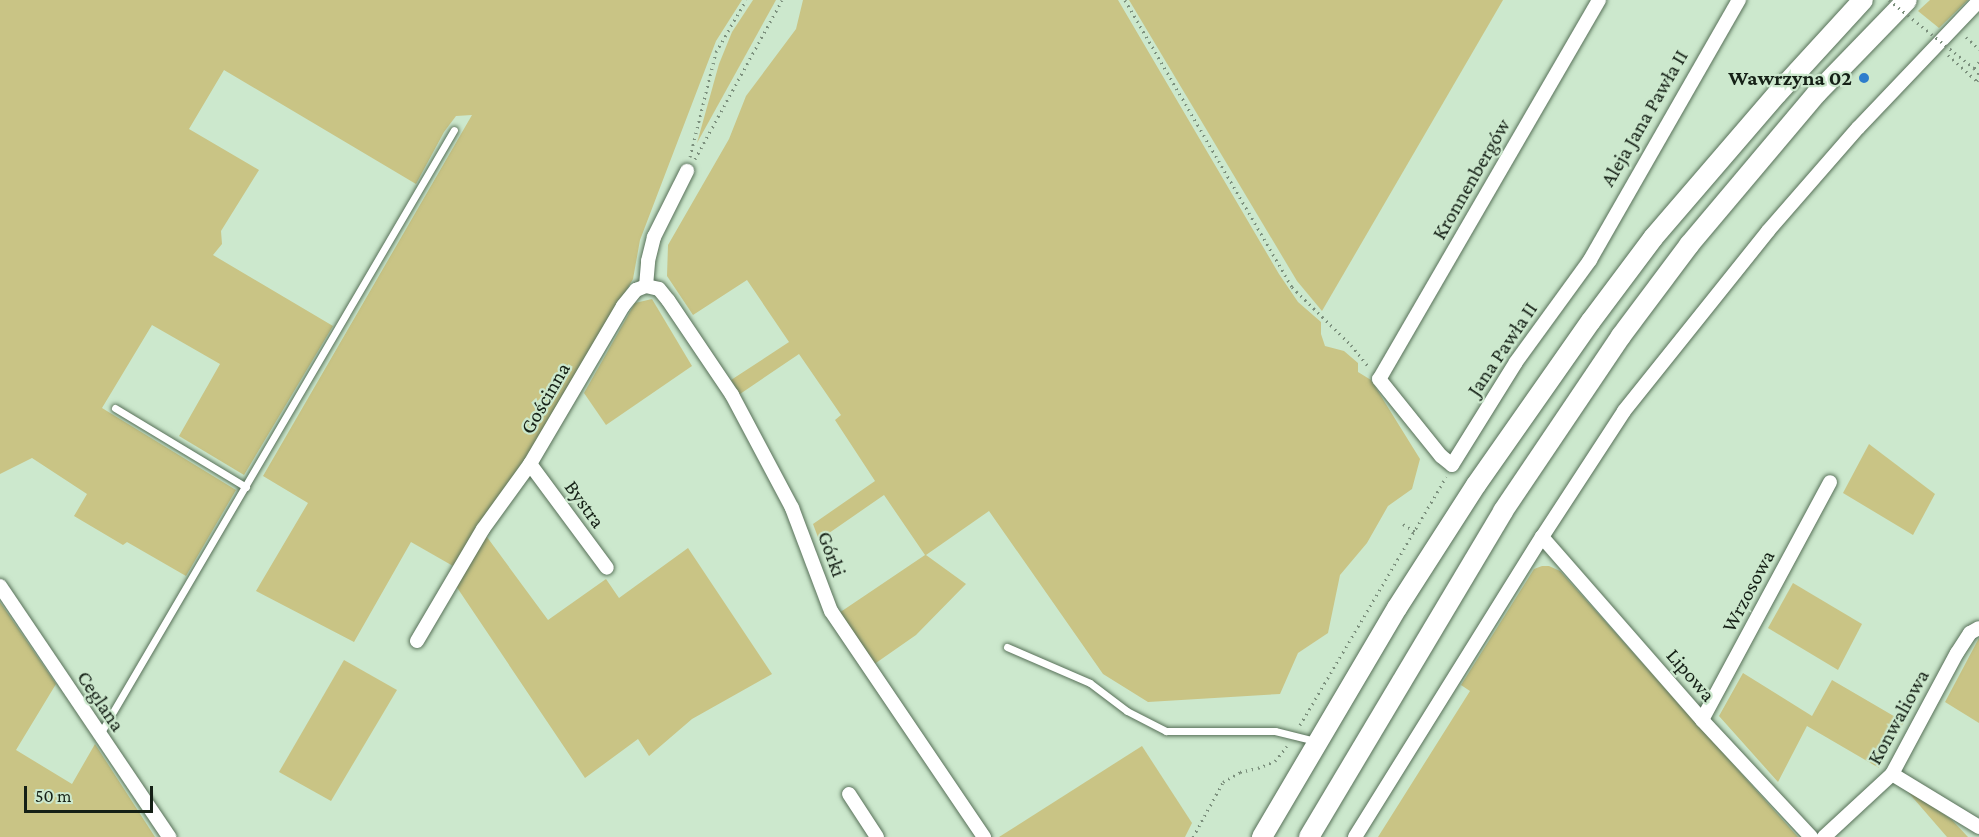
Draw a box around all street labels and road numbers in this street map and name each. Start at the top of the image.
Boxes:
street label: Aleja Jana Pawła II [1595,45,1693,191]
street label: Kronnenbergów [1426,114,1516,244]
street label: Jana Pawła II [1461,297,1543,401]
street label: Gościnna [514,358,576,438]
street label: Bystra [559,475,611,533]
street label: Górki [812,528,852,580]
street label: Wrzosowa [1716,546,1780,636]
street label: Lipowa [1661,643,1721,707]
street label: Konwaliowa [1862,665,1934,769]
street label: Ceglana [72,666,130,736]

